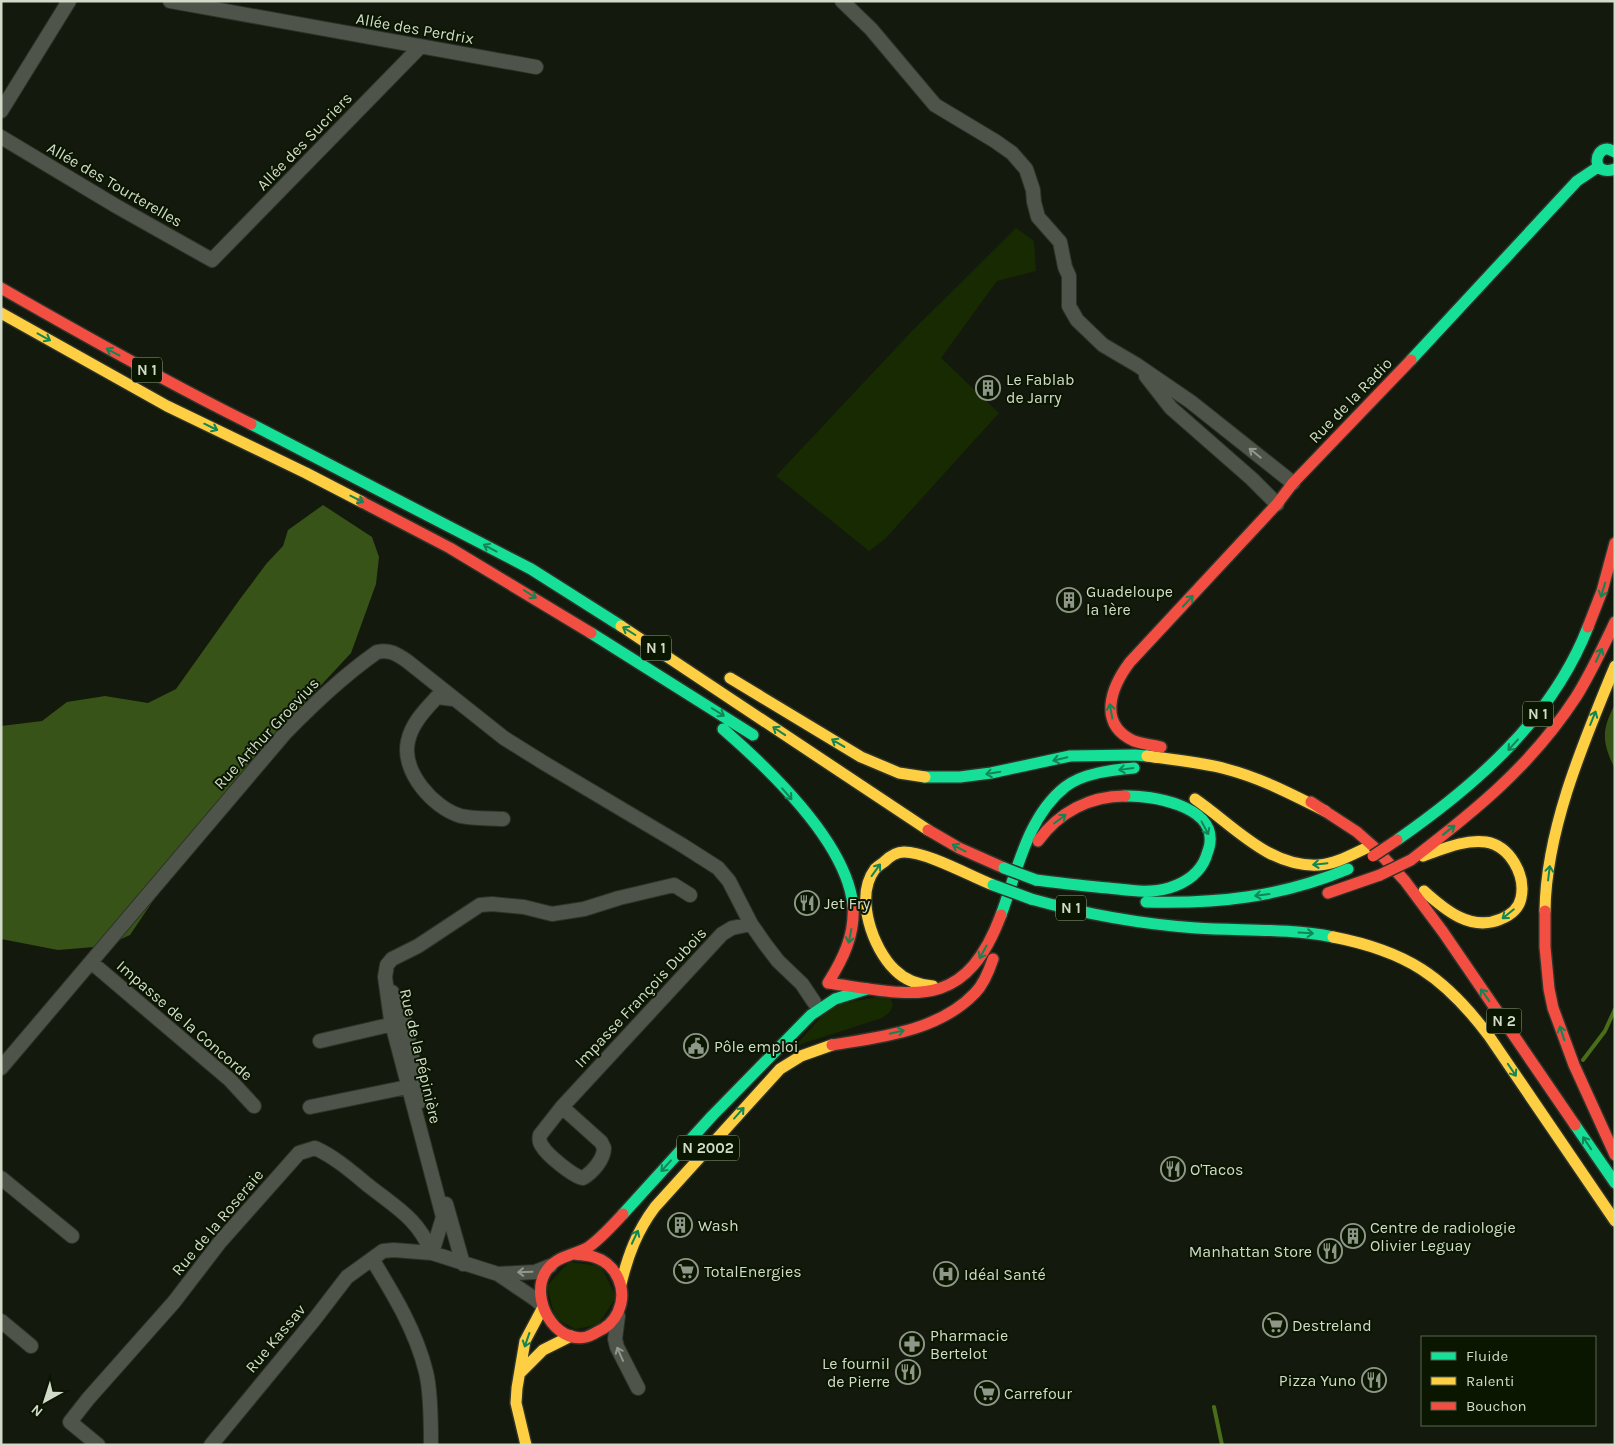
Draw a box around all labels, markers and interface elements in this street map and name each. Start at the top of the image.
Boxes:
street label: Allée des Perdrix [354,9,475,48]
street label: Allée des Sucriers [253,88,356,194]
street label: Allée des Tourterelles [44,138,186,231]
one-way arrow [36,332,51,342]
one-way arrow [105,347,120,357]
street label: Rue de la Radio [1305,354,1396,447]
road number: N 1 [132,358,162,382]
place label: Le Fablab de Jarry [1006,370,1075,407]
building icon: Le Fablab de Jarry [975,375,1001,401]
one-way arrow [203,423,218,432]
one-way arrow [1248,448,1261,459]
one-way arrow [349,495,364,504]
one-way arrow [483,543,498,552]
place label: Guadeloupe la 1ère [1086,582,1173,619]
one-way arrow [1597,582,1607,598]
building icon: Guadeloupe la 1ère [1056,587,1082,613]
one-way arrow [522,590,536,600]
one-way arrow [1182,594,1194,607]
one-way arrow [623,626,637,636]
road number: N 1 [641,636,671,660]
one-way arrow [1595,648,1605,663]
street label: Rue Arthur Groevius [210,674,323,793]
road number: N 1 [1523,702,1553,726]
one-way arrow [1106,703,1116,719]
one-way arrow [710,708,724,718]
one-way arrow [1590,710,1599,725]
one-way arrow [772,726,786,736]
one-way arrow [832,737,846,747]
one-way arrow [1507,738,1519,751]
one-way arrow [1052,754,1068,764]
one-way arrow [1119,764,1135,774]
one-way arrow [985,768,1001,778]
one-way arrow [782,787,793,800]
one-way arrow [1053,814,1067,824]
one-way arrow [1200,820,1210,835]
one-way arrow [1442,824,1455,835]
one-way arrow [952,843,967,852]
one-way arrow [1313,859,1329,869]
one-way arrow [871,863,881,877]
one-way arrow [1544,866,1554,882]
restaurant icon: Jet Fry [794,890,820,916]
one-way arrow [1254,890,1270,900]
place label: Jet Fry [824,894,871,913]
road number: N 1 [1056,896,1086,920]
one-way arrow [1502,908,1515,919]
street label: Impasse François Dubois [570,923,710,1071]
one-way arrow [845,928,854,944]
one-way arrow [1298,929,1314,938]
one-way arrow [978,944,988,959]
street label: Impasse de la Concorde [113,956,256,1085]
street label: Rue de la Pépinière [396,987,445,1125]
one-way arrow [1480,988,1490,1002]
road number: N 2 [1486,1008,1522,1034]
one-way arrow [1557,1026,1566,1042]
one-way arrow [889,1027,905,1036]
public building icon: Pôle emploi [683,1033,709,1059]
place label: Pôle emploi [714,1037,799,1056]
one-way arrow [1507,1062,1517,1076]
one-way arrow [733,1107,745,1120]
road number: N 2002 [677,1136,739,1160]
one-way arrow [1582,1136,1592,1150]
restaurant icon: O'Tacos [1160,1156,1186,1182]
one-way arrow [660,1160,672,1173]
place label: O'Tacos [1190,1160,1243,1179]
street label: Rue de la Roseraie [167,1165,267,1279]
building icon: Wash [667,1212,693,1238]
place label: Wash [698,1216,739,1235]
place label: Centre de radiologie Olivier Leguay [1370,1218,1516,1255]
building icon: Centre de radiologie Olivier Leguay [1340,1223,1366,1249]
one-way arrow [630,1230,640,1245]
restaurant icon: Manhattan Store [1317,1238,1343,1264]
place label: Manhattan Store [1189,1242,1312,1261]
supermarket icon: TotalEnergies [673,1258,699,1284]
hospital icon: Idéal Santé [933,1261,959,1287]
place label: TotalEnergies [704,1262,802,1281]
place label: Idéal Santé [964,1265,1046,1284]
one-way arrow [517,1268,533,1277]
street label: Rue Kassav [241,1300,310,1376]
supermarket icon: Destreland [1262,1312,1288,1338]
place label: Destreland [1292,1316,1372,1335]
place label: Pharmacie Bertelot [930,1326,1008,1363]
pharmacy icon: Pharmacie Bertelot [899,1331,925,1357]
one-way arrow [522,1332,531,1347]
legend [1421,1336,1596,1426]
one-way arrow [614,1347,624,1362]
text: Fluide [1466,1347,1508,1365]
place label: Le fournil de Pierre [822,1354,890,1391]
restaurant icon: Le fournil de Pierre [895,1359,921,1385]
restaurant icon: Pizza Yuno [1361,1367,1387,1393]
place label: Pizza Yuno [1279,1371,1356,1390]
text: Ralenti [1466,1372,1515,1390]
north arrow [20,1376,70,1426]
supermarket icon: Carrefour [974,1380,1000,1406]
place label: Carrefour [1004,1384,1072,1403]
text: Bouchon [1466,1397,1527,1415]
text: N [28,1401,46,1420]

